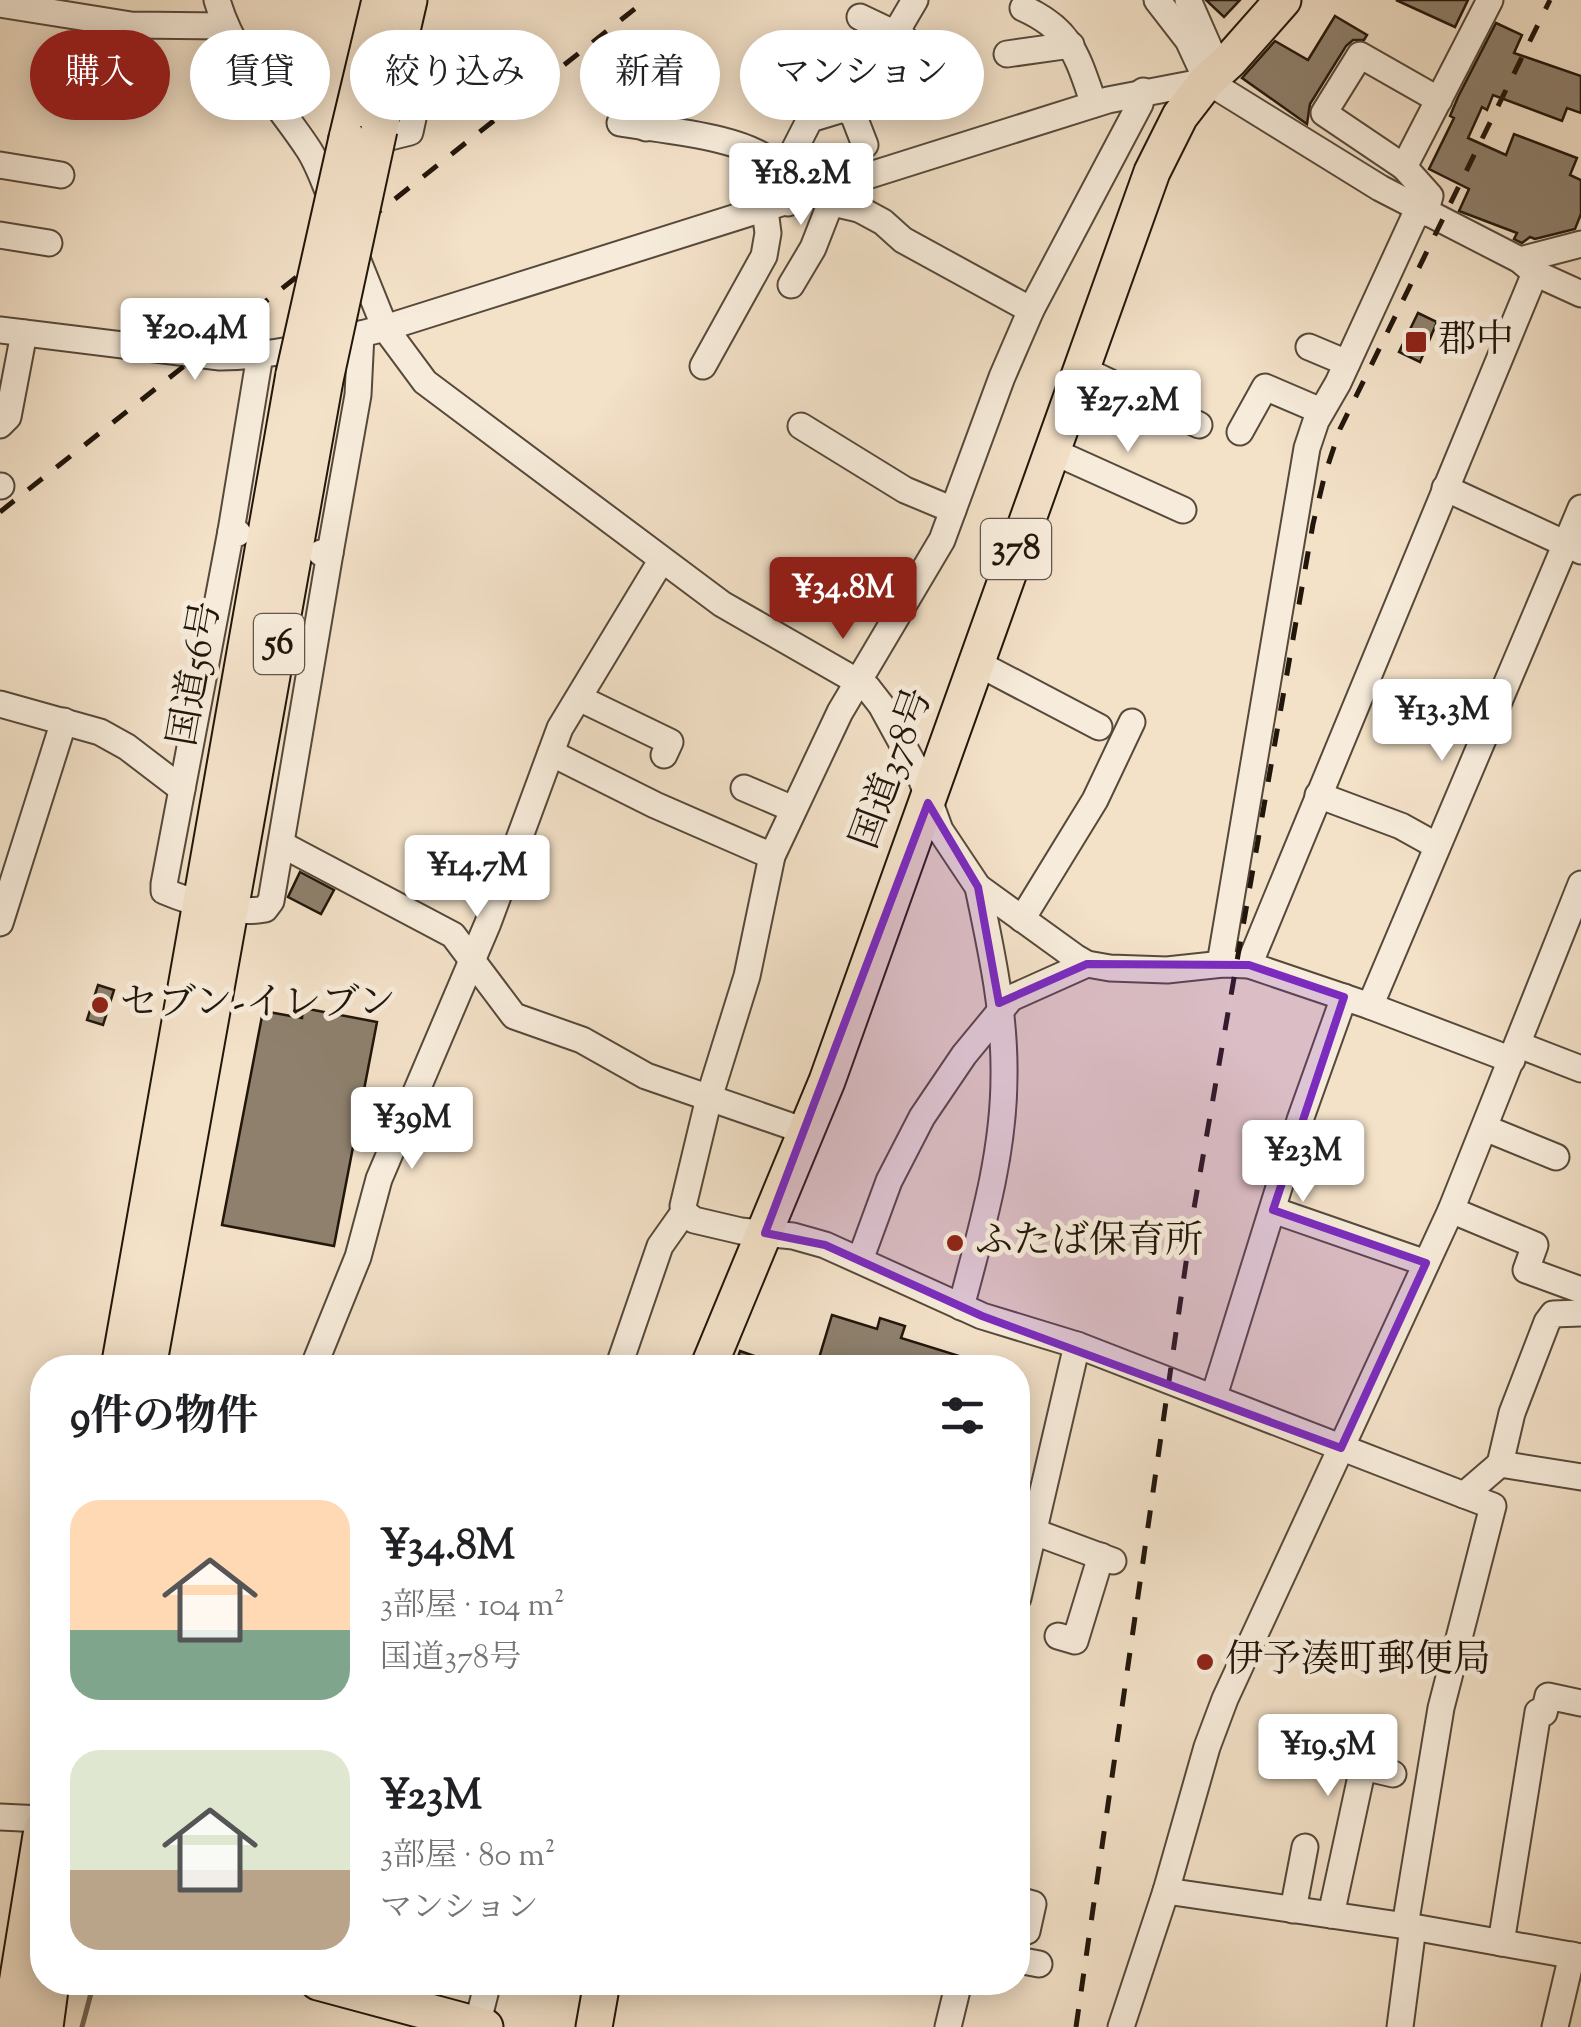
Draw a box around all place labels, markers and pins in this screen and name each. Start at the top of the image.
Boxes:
pin: ¥18.2M [720,143,882,228]
pin: ¥20.4M [114,298,276,383]
place label: 郡中 [1438,315,1514,369]
marker: 郡中 [1403,329,1429,355]
pin: ¥27.2M [1047,370,1209,455]
pin: ¥34.8M [762,557,924,642]
pin: ¥13.3M [1361,679,1523,764]
pin: ¥14.7M [396,835,558,920]
place label: セブン-イレブン [120,978,396,1032]
marker: セブン-イレブン [89,994,111,1016]
pin: ¥39M [353,1087,471,1172]
pin: ¥23M [1244,1120,1362,1205]
place label: ふたば保育所 [975,1216,1203,1270]
marker: ふたば保育所 [944,1232,966,1254]
place label: 伊予湊町郵便局 [1225,1635,1491,1689]
marker: 伊予湊町郵便局 [1194,1651,1216,1673]
pin: ¥19.5M [1247,1714,1409,1799]

